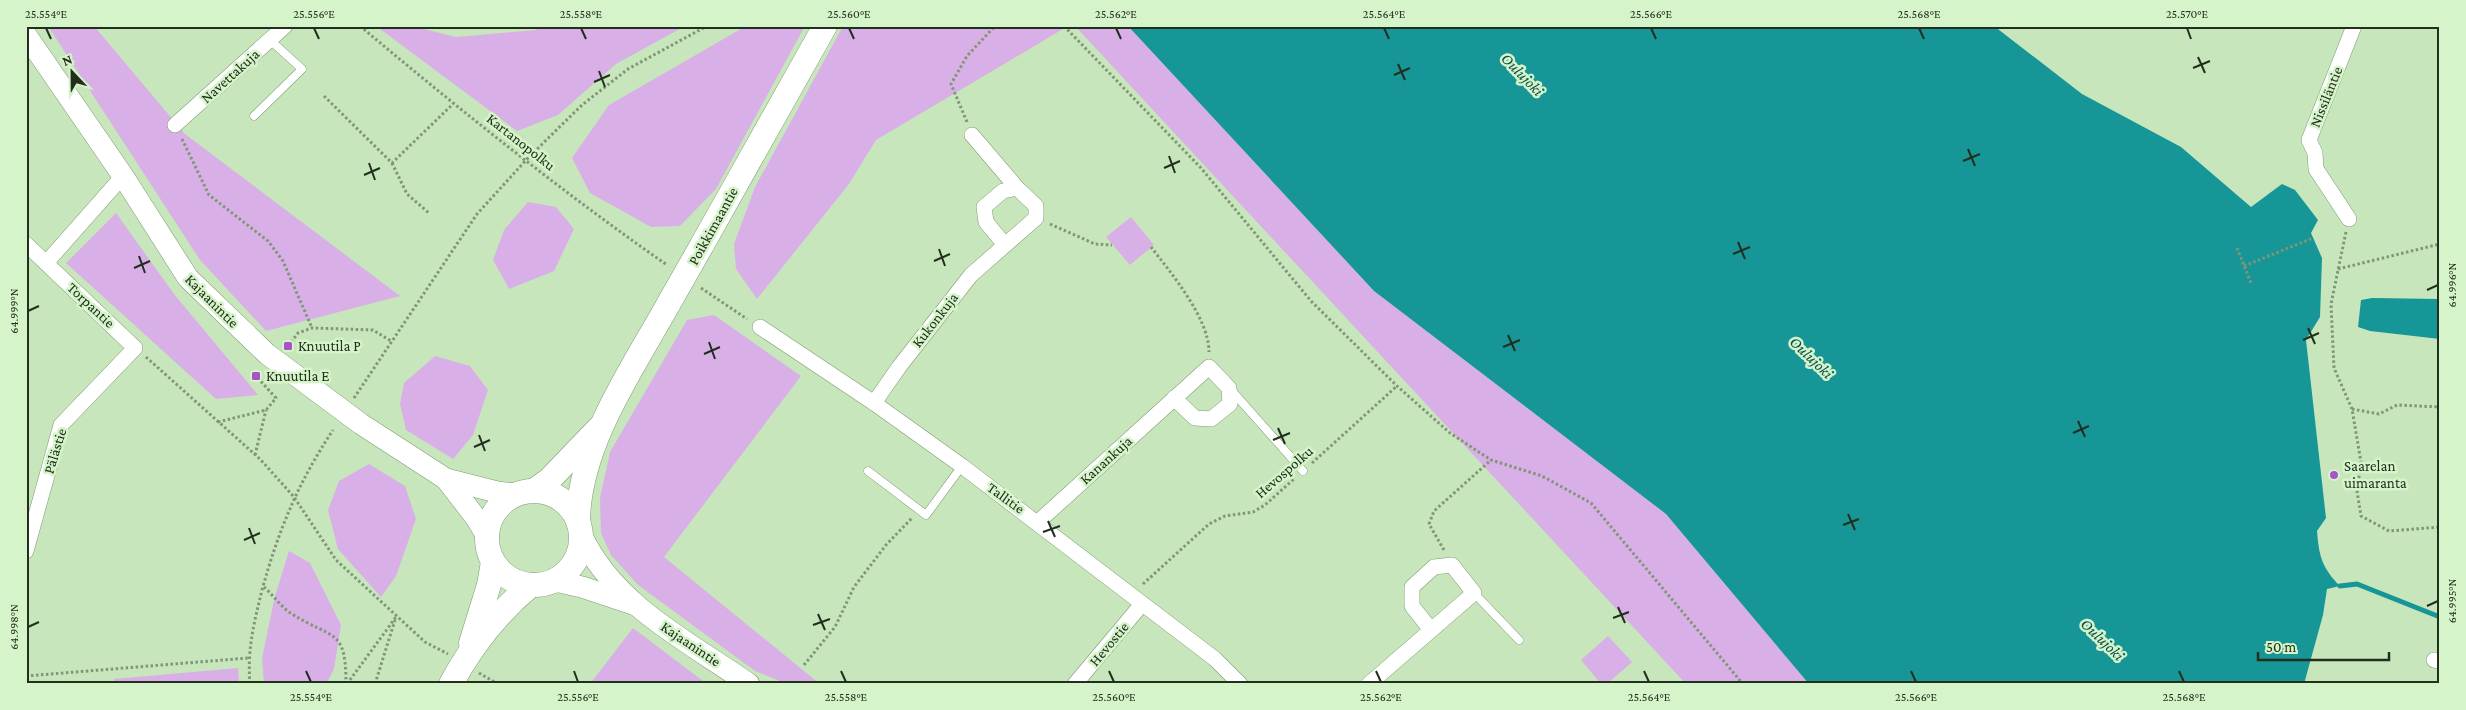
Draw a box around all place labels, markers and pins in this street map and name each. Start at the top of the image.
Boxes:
place label: Knuutila P [298,338,361,354]
marker: Knuutila P [282,340,294,352]
place label: Knuutila E [266,368,329,384]
marker: Knuutila E [250,370,262,382]
place label: Saarelan uimaranta [2344,458,2407,491]
marker: Saarelan uimaranta [2328,469,2340,481]

